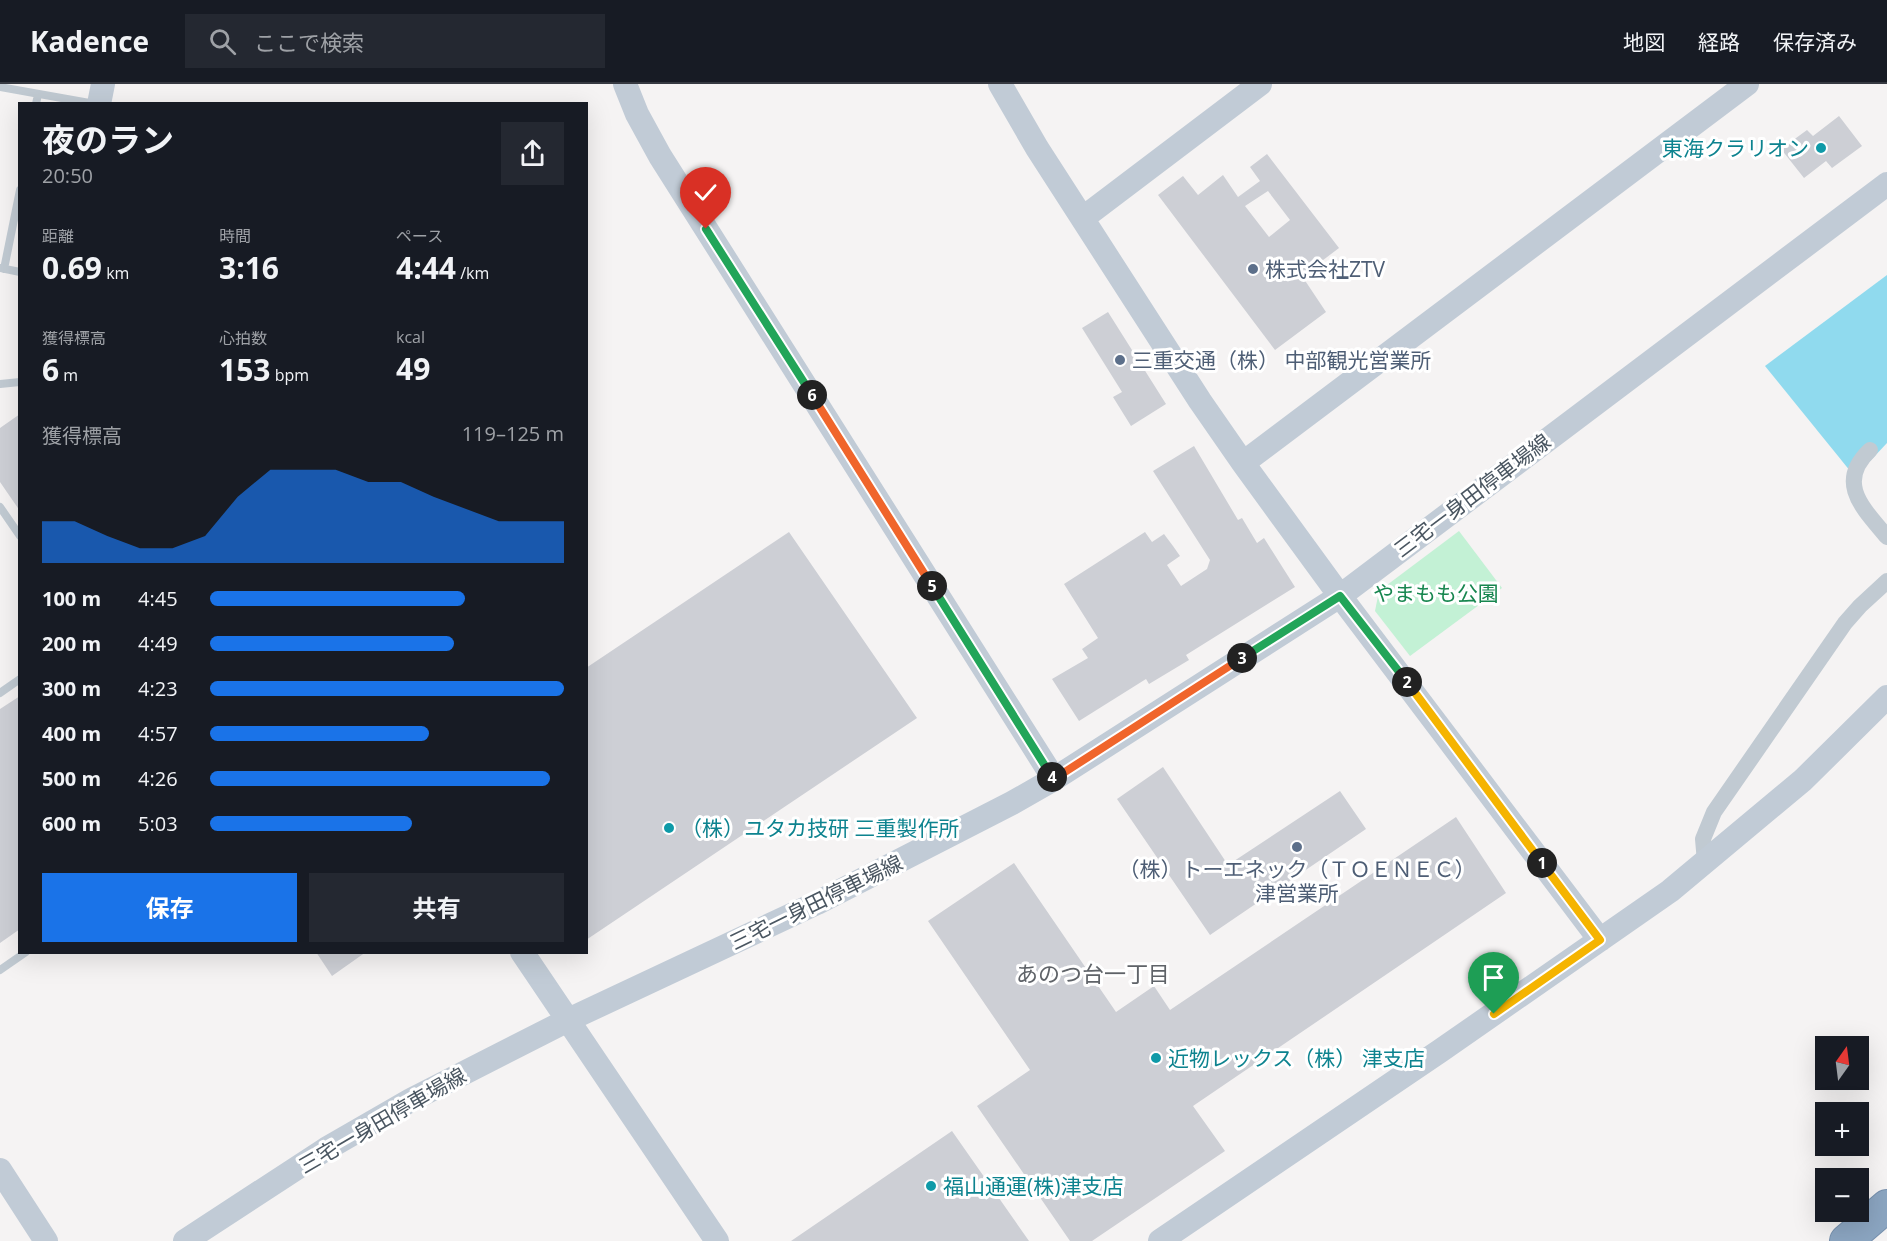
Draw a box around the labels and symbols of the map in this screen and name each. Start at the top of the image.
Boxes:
place label: 東海クラリオン [1662,134,1809,162]
marker: 東海クラリオン [1814,141,1828,155]
pin [680,167,731,229]
place label: 株式会社ZTV [1265,255,1386,283]
marker: 株式会社ZTV [1246,262,1260,276]
place label: 三重交通（株） 中部観光営業所 [1132,346,1431,374]
marker: 三重交通（株） 中部観光営業所 [1113,353,1127,367]
pin: 6 [797,380,827,410]
street label: 三宅一身田停車場線 [1388,427,1556,563]
pin: 5 [917,571,947,601]
park label: やまもも公園 [1373,579,1499,607]
pin: 3 [1227,643,1257,673]
pin: 2 [1392,667,1422,697]
pin: 4 [1037,762,1067,792]
place label: （株）ユタカ技研 三重製作所 [681,814,959,842]
marker: （株）ユタカ技研 三重製作所 [662,821,676,835]
marker: （株）トーエネック（ＴＯＥＮＥＣ） 津営業所 [1290,840,1304,854]
street label: 三宅一身田停車場線 [725,848,907,956]
pin: 1 [1527,848,1557,878]
place label: （株）トーエネック（ＴＯＥＮＥＣ） 津営業所 [1119,855,1476,907]
pin [1468,952,1519,1014]
district label: あのつ台一丁目 [1016,958,1170,988]
north arrow [1815,1036,1869,1090]
place label: 近物レックス（株） 津支店 [1168,1044,1425,1072]
marker: 近物レックス（株） 津支店 [1149,1051,1163,1065]
street label: 三宅一身田停車場線 [293,1061,471,1179]
place label: 福山通運(株)津支店 [943,1172,1123,1200]
marker: 福山通運(株)津支店 [924,1179,938,1193]

